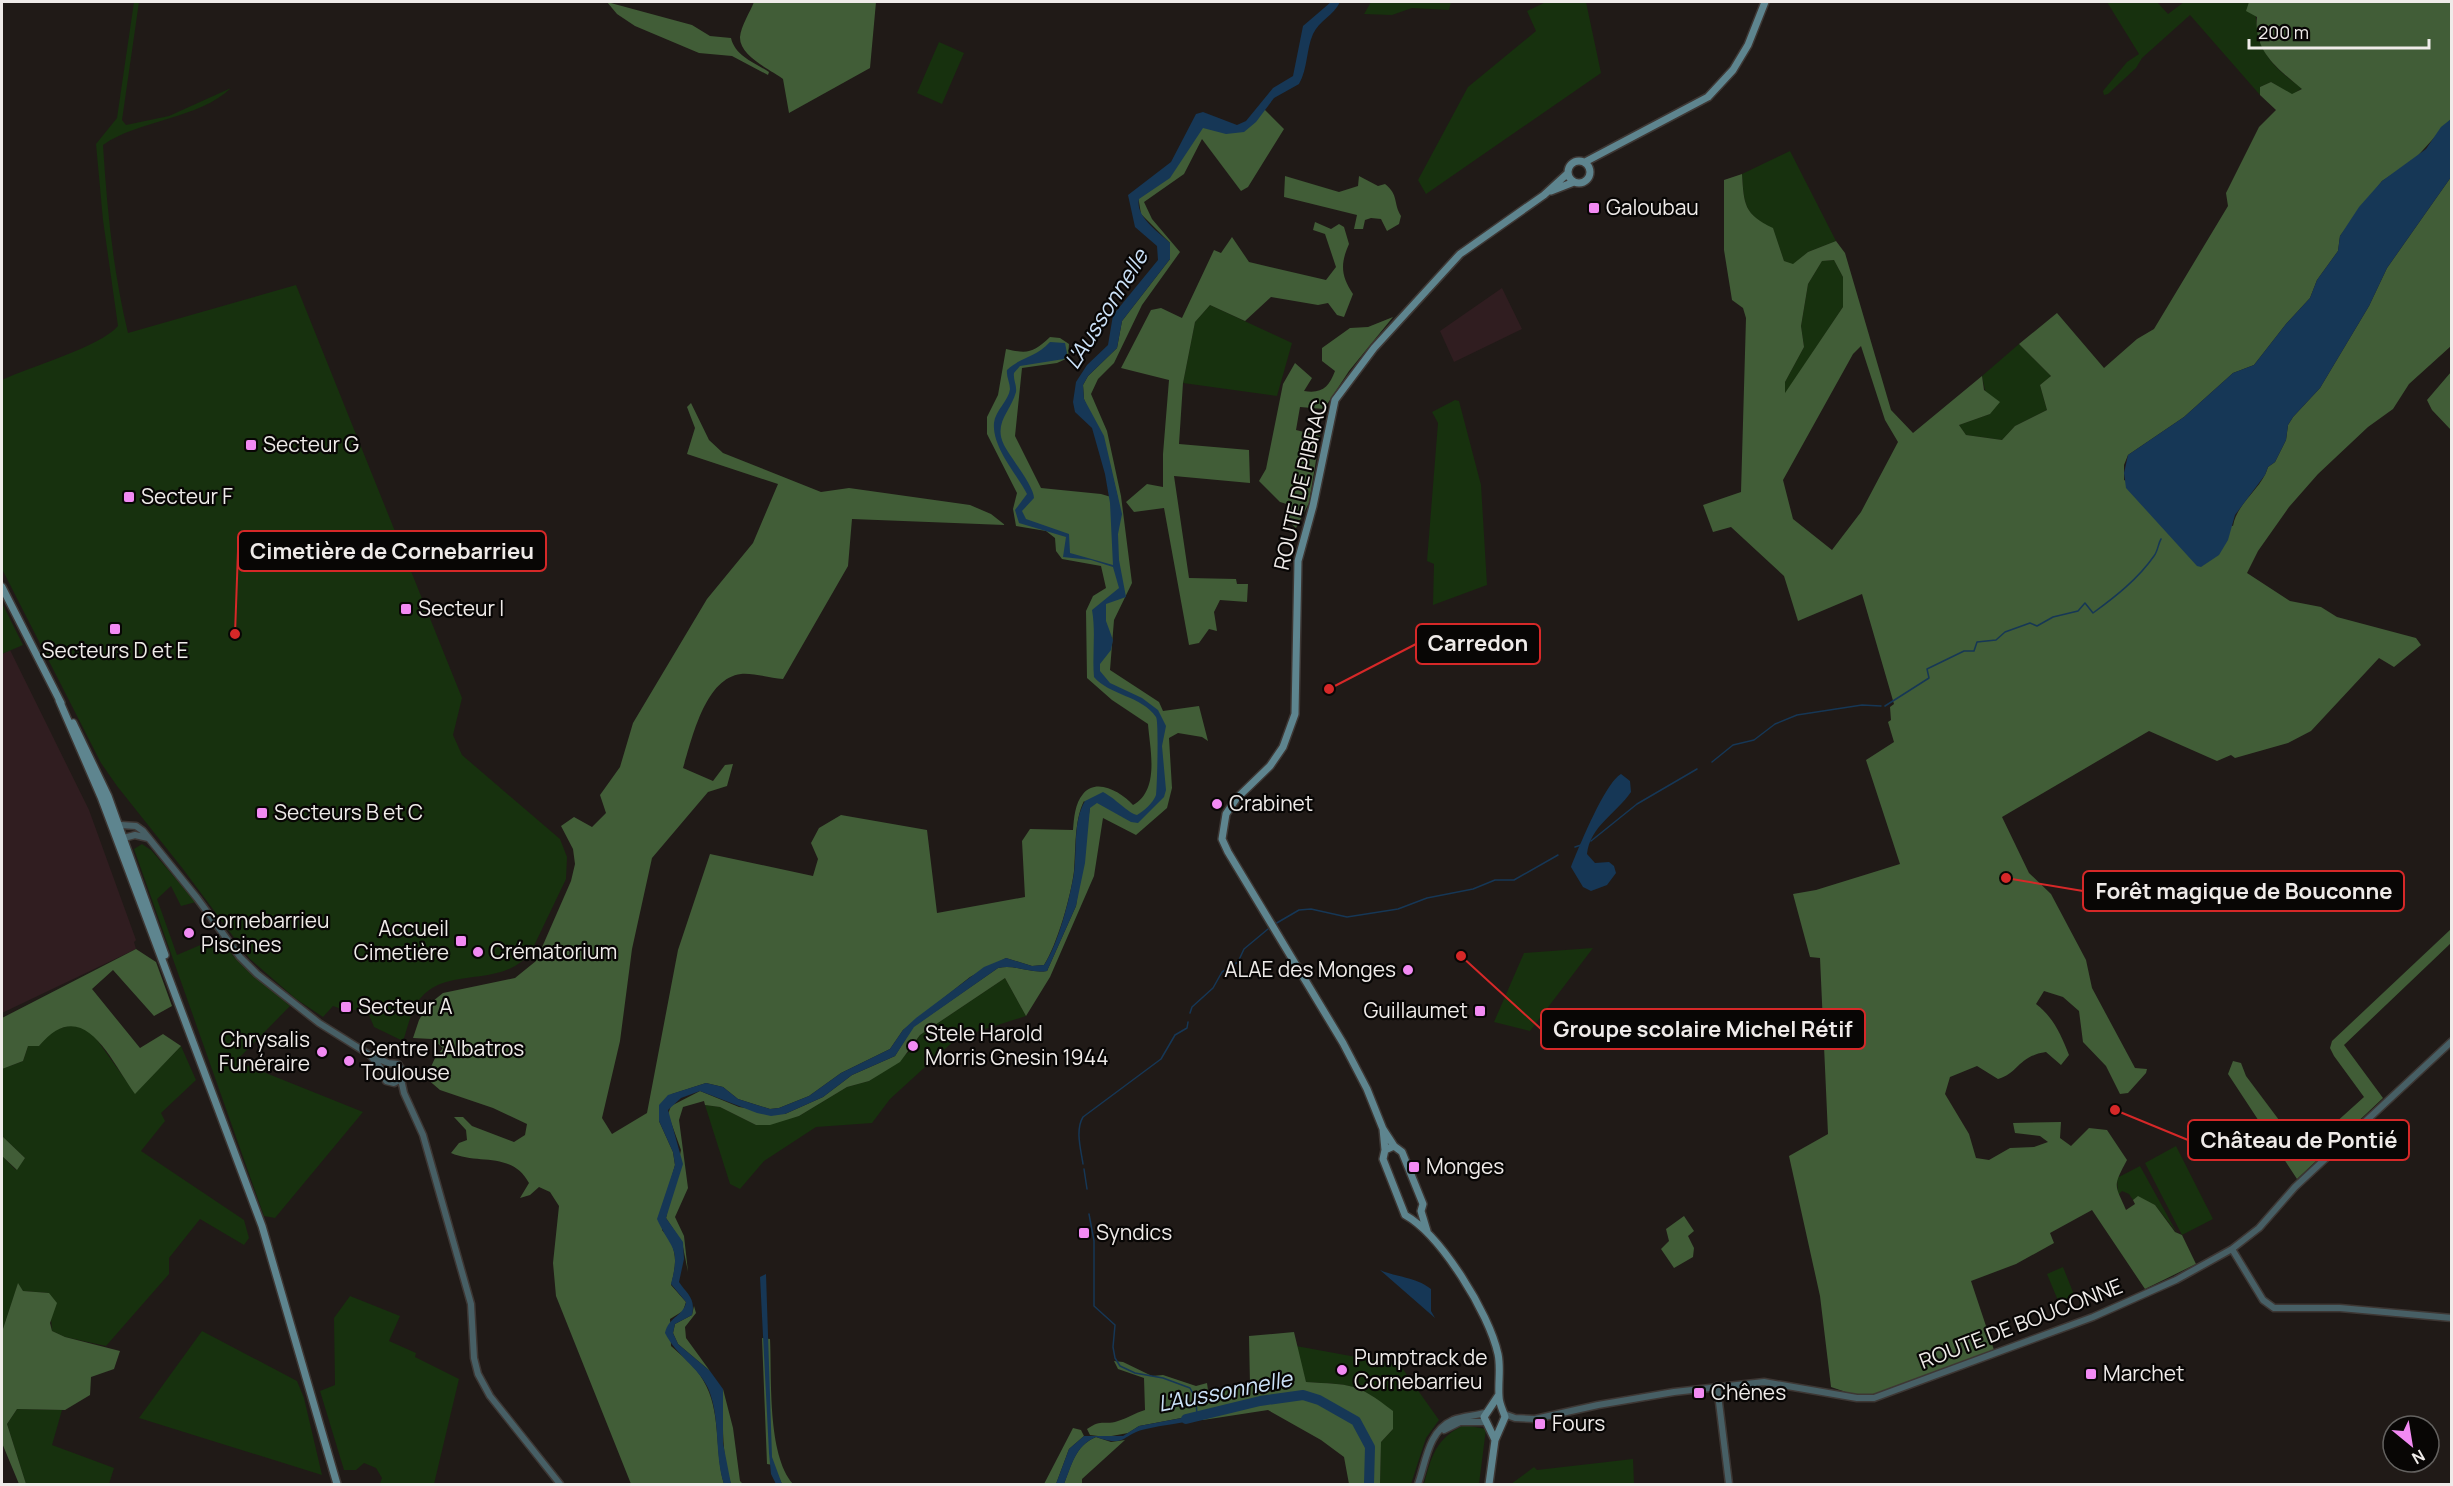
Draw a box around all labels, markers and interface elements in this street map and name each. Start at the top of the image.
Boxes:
scale bar [2249,12,2429,50]
text: 200 m [2258,20,2309,44]
place label: Galoubau [1606,193,1699,221]
marker: Galoubau [1587,201,1601,215]
water label: L'Aussonnelle [1057,242,1155,375]
street label: ROUTE DE PIBRAC [1267,397,1333,573]
place label: Secteur G [263,430,359,458]
marker: Secteur G [244,438,258,452]
place label: Secteur F [141,482,233,510]
marker: Secteur F [122,490,136,504]
callout: Cimetière de Cornebarrieu [238,531,546,571]
text: Cimetière de Cornebarrieu [250,536,534,566]
place label: Secteur I [418,594,504,622]
marker: Secteur I [399,602,413,616]
marker: Secteurs D et E [108,622,122,636]
callout: Carredon [1416,624,1540,664]
text: Carredon [1428,628,1528,658]
place label: Secteurs D et E [41,636,189,664]
place label: Crabinet [1229,789,1313,817]
marker: Crabinet [1210,797,1224,811]
place label: Secteurs B et C [274,798,423,826]
marker: Secteurs B et C [255,806,269,820]
callout: Forêt magique de Bouconne [2083,871,2404,911]
text: Forêt magique de Bouconne [2096,876,2392,906]
place label: Cornebarrieu Piscines [201,906,330,958]
place label: Accueil Cimetière [354,914,449,966]
marker: Cornebarrieu Piscines [182,926,196,940]
marker: Accueil Cimetière [454,934,468,948]
place label: Crématorium [490,937,617,965]
marker: Crématorium [471,945,485,959]
place label: ALAE des Monges [1224,955,1396,983]
marker: ALAE des Monges [1401,963,1415,977]
place label: Secteur A [358,992,453,1020]
place label: Guillaumet [1363,996,1468,1024]
marker: Secteur A [339,1000,353,1014]
marker: Guillaumet [1473,1004,1487,1018]
callout: Groupe scolaire Michel Rétif [1541,1009,1865,1049]
text: Groupe scolaire Michel Rétif [1553,1014,1853,1044]
place label: Stele Harold Morris Gnesin 1944 [925,1019,1109,1071]
place label: Chrysalis Funéraire [219,1025,310,1077]
place label: Centre L'Albatros Toulouse [361,1034,524,1086]
marker: Stele Harold Morris Gnesin 1944 [906,1039,920,1053]
marker: Chrysalis Funéraire [315,1045,329,1059]
marker: Centre L'Albatros Toulouse [342,1054,356,1068]
callout: Château de Pontié [2188,1120,2409,1160]
text: Château de Pontié [2201,1125,2397,1155]
place label: Monges [1426,1152,1504,1180]
marker: Monges [1407,1160,1421,1174]
place label: Syndics [1096,1218,1172,1246]
marker: Syndics [1077,1226,1091,1240]
street label: ROUTE DE BOUCONNE [1915,1271,2126,1375]
place label: Pumptrack de Cornebarrieu [1354,1343,1488,1395]
place label: Marchet [2103,1359,2184,1387]
water label: L'Aussonnelle [1155,1363,1296,1419]
marker: Pumptrack de Cornebarrieu [1335,1363,1349,1377]
marker: Marchet [2084,1367,2098,1381]
place label: Chênes [1711,1378,1786,1406]
marker: Chênes [1692,1386,1706,1400]
place label: Fours [1552,1409,1605,1437]
north arrow [2381,1414,2441,1474]
marker: Fours [1533,1417,1547,1431]
text: N [2408,1445,2429,1469]

